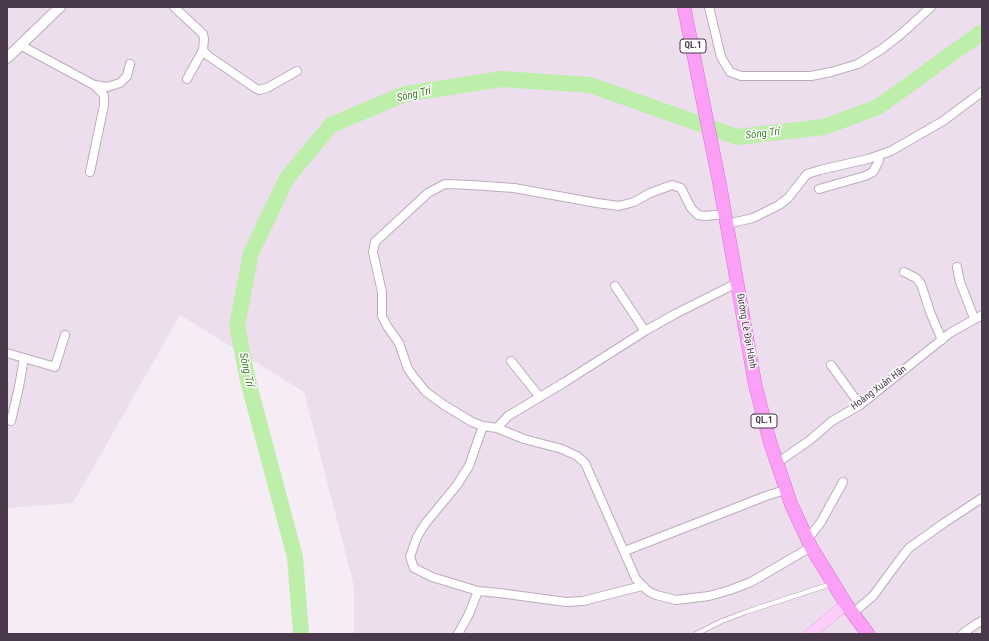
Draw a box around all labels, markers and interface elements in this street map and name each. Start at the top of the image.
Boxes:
road number: QL.1 [680,39,706,53]
water label: Sông Trí [396,85,432,105]
water label: Sông Trí [745,125,781,143]
street label: Đường Lê Đại Hành [733,292,759,370]
water label: Sông Trí [236,352,256,388]
street label: Hoàng Xuân Hãn [849,363,909,413]
road number: QL.1 [751,414,777,428]

